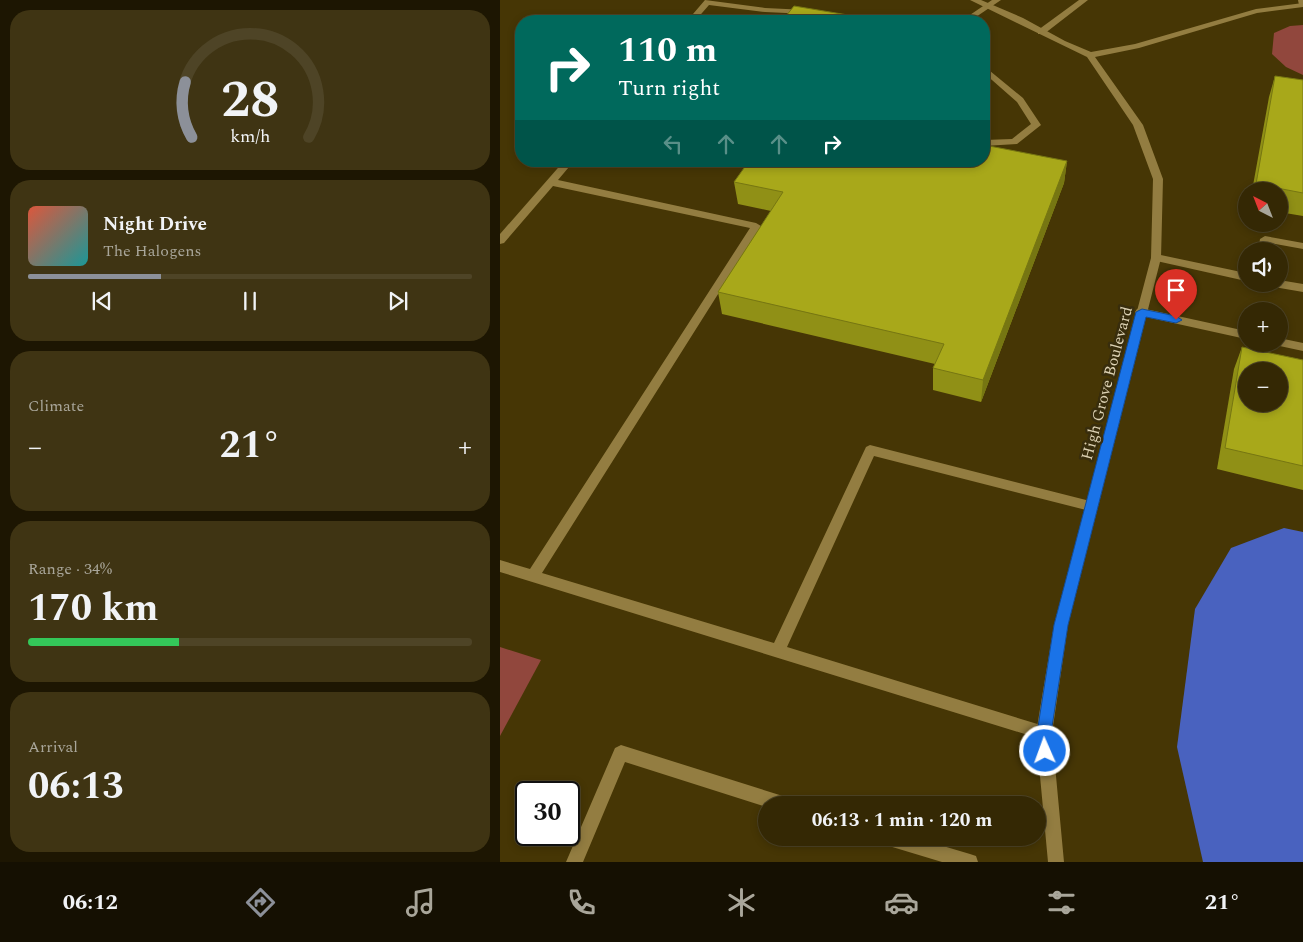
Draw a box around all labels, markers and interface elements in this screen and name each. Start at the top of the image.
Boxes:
text: 110 m [618,24,717,77]
icon: right [535,35,600,100]
text: 28 [221,61,279,140]
text: Turn right [618,72,720,105]
text: km/h [230,123,270,150]
icon: left [659,130,687,158]
icon: ahead [712,130,740,158]
icon: ahead [765,130,793,158]
icon: right [818,130,846,158]
north arrow [1238,182,1288,232]
map controls [1238,182,1288,412]
text: Night Drive [103,210,207,239]
text: The Halogens [103,239,201,263]
button: sound [1238,242,1288,292]
pin [1155,269,1197,320]
icon: arrive [1162,276,1190,304]
icon: previous [88,287,116,315]
icon: pause [236,287,264,315]
icon: next [384,287,412,315]
button: + [1238,302,1288,352]
street label: High Grove Boulevard [1075,304,1139,463]
button: − [1238,362,1288,412]
text: Climate [28,394,84,418]
text: 21° [219,417,281,475]
text: − [28,426,42,469]
text: + [458,426,472,469]
text: Range · 34% [28,557,112,581]
text: 170 km [28,580,159,638]
position arrow [1018,724,1070,776]
text: Arrival [28,735,78,759]
text: 06:13 [28,758,123,816]
speed limit sign: 30 [515,781,580,846]
text: 06:13 · 1 min · 120 m [812,806,992,835]
icon: directions [243,885,278,920]
icon: music [403,885,438,920]
icon: phone [564,885,599,920]
icon: climate [724,885,759,920]
icon: car [884,885,919,920]
icon: filters [1044,885,1079,920]
text: 06:12 [63,886,118,919]
text: 21° [1205,886,1240,919]

